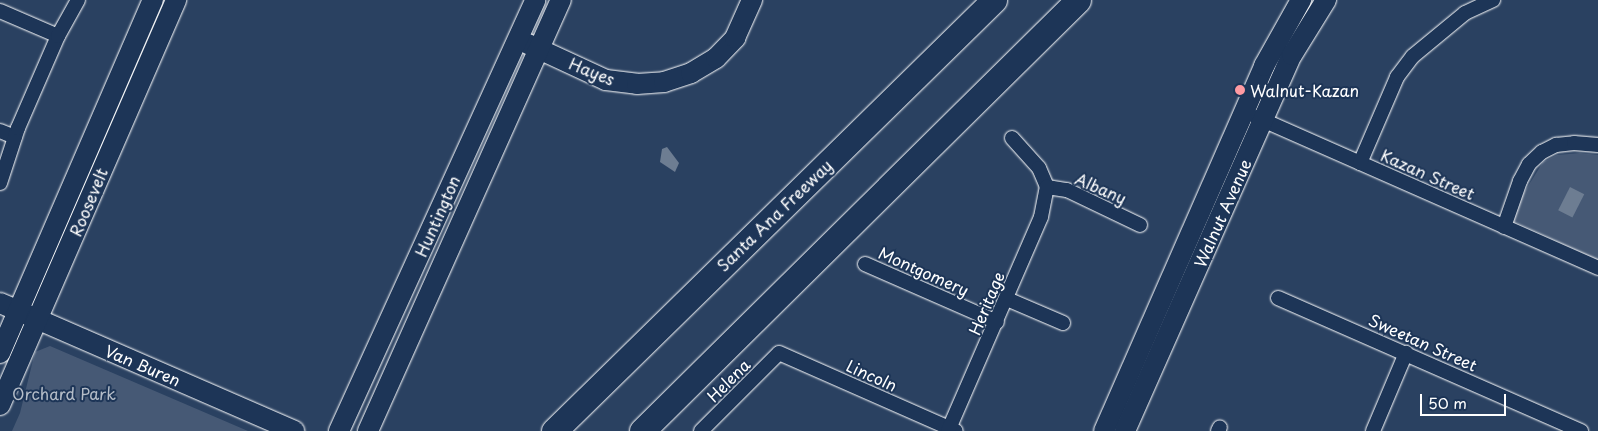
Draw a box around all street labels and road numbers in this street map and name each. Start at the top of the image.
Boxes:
street label: Hayes [566,53,618,89]
street label: Kazan Street [1378,145,1478,203]
street label: Santa Ana Freeway [712,155,836,275]
street label: Walnut Avenue [1190,157,1254,269]
street label: Roosevelt [65,165,111,239]
street label: Albany [1072,168,1130,208]
street label: Huntington [411,173,463,259]
street label: Montgomery [876,243,972,299]
street label: Heritage [964,269,1008,337]
street label: Sweetan Street [1365,309,1481,375]
street label: Van Buren [102,341,184,389]
street label: Helena [703,355,753,405]
street label: Lincoln [844,355,900,395]

